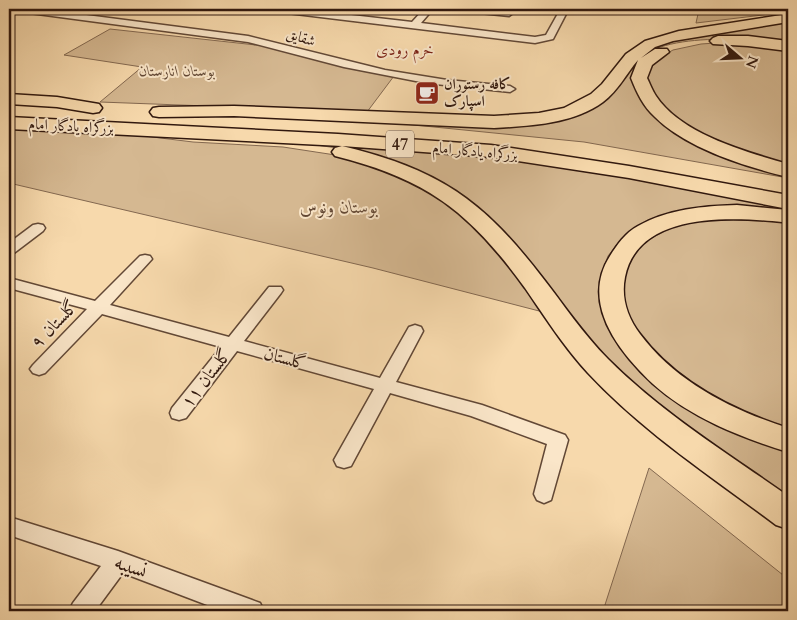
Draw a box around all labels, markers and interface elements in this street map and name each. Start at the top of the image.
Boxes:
street label: شقایق [284,23,318,51]
north arrow [714,32,764,82]
district label: خرم رودی [376,39,434,64]
text: N [741,53,763,71]
park label: بوستان انارستان [139,61,215,81]
place label: کافه رستوران اسپارک [444,74,511,111]
cafe icon: کافه رستوران اسپارک [414,80,440,106]
street label: بزرگراه یادگار امام [28,114,114,141]
road number: 47 [386,130,414,158]
street label: بزرگراه یادگار امام [431,137,519,168]
park label: بوستان ونوس [300,195,379,220]
street label: گلستان ۹ [25,295,84,354]
street label: گلستان [261,341,309,376]
street label: گلستان ۱۱ [175,343,237,413]
street label: نسیبه [110,547,151,586]

